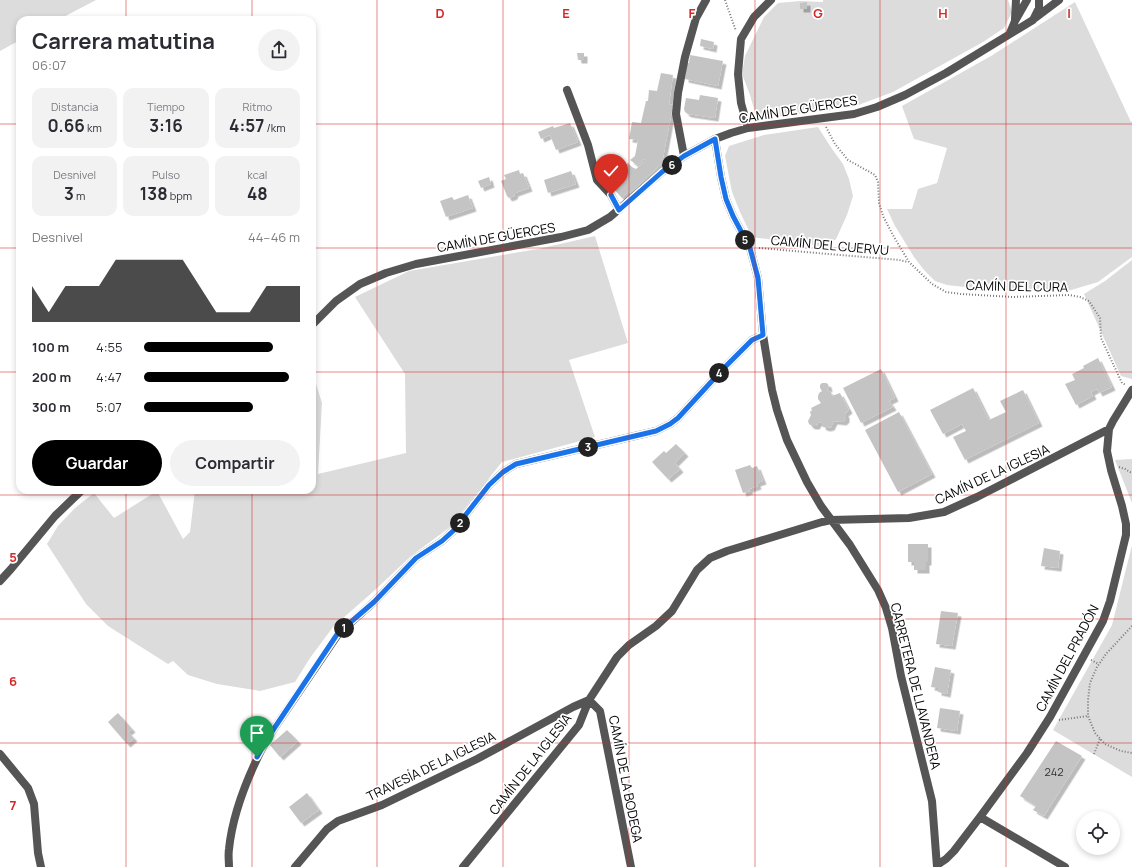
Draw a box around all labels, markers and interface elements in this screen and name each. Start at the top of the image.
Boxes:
text: D [435,4,445,22]
text: E [562,4,570,22]
text: F [689,4,696,22]
text: G [813,4,823,22]
text: H [938,4,948,22]
text: I [1067,4,1071,22]
text: Carrera matutina [32,26,215,56]
button: share [258,29,300,71]
text: 06:07 [32,56,66,74]
street label: CAMÍN DE GÜERCES [738,91,858,127]
text: Distancia [51,99,98,114]
text: Tiempo [147,99,185,114]
text: Ritmo [242,99,272,114]
text: 0.66 [47,114,85,137]
text: 3:16 [149,114,183,137]
text: 4:57 [229,114,264,137]
text: km [85,120,102,135]
text: /km [264,120,286,135]
pin [594,154,628,195]
pin: 6 [662,155,682,175]
text: 6 [669,157,675,172]
icon: check [600,160,622,182]
text: Desnivel [53,167,96,182]
text: Pulso [152,167,180,182]
text: kcal [247,167,267,182]
text: 3 [64,182,74,205]
text: 138 [140,182,168,205]
text: 48 [247,182,268,205]
text: m [74,188,85,203]
text: bpm [168,188,192,203]
street label: CAMÍN DE GÜERCES [436,218,556,256]
text: Desnivel [32,228,83,246]
text: 44–46 m [248,228,300,246]
pin: 5 [735,230,755,250]
street label: CAMÍN DEL CUERVU [770,231,890,259]
text: 5 [742,232,748,247]
street label: CAMÍN DEL CURA [966,276,1068,296]
text: 100 m [32,338,69,356]
text: 4:55 [96,338,123,356]
pin: 4 [709,363,729,383]
text: 4 [716,365,722,380]
text: 200 m [32,368,71,386]
text: 4:47 [96,368,122,386]
text: 300 m [32,398,71,416]
text: 5:07 [96,398,122,416]
pin: 3 [578,437,598,457]
text: 3 [585,439,591,454]
button: Guardar [32,440,162,486]
button: Compartir [170,440,300,486]
street label: CAMÍN DE LA IGLESIA [932,440,1052,508]
pin: 2 [450,513,470,533]
text: 2 [457,515,463,530]
text: 5 [9,548,17,566]
street label: CARRETERA DE LLAVANDERA [887,601,945,771]
street label: CAMÍN DEL PRADÓN [1031,601,1103,715]
pin: 1 [334,618,354,638]
text: 1 [342,620,346,635]
text: 6 [9,672,17,690]
street label: CAMÍN DE LA IGLESIA [485,710,575,818]
street label: CAMÍN DE LA BODEGA [605,714,647,844]
pin [240,716,274,757]
icon: arrive [246,722,268,744]
street label: TRAVESÍA DE LA IGLESIA [363,727,499,805]
house number: 242 [1045,764,1063,779]
text: 7 [10,796,17,814]
map controls [1076,811,1120,855]
button: locate [1076,811,1120,855]

